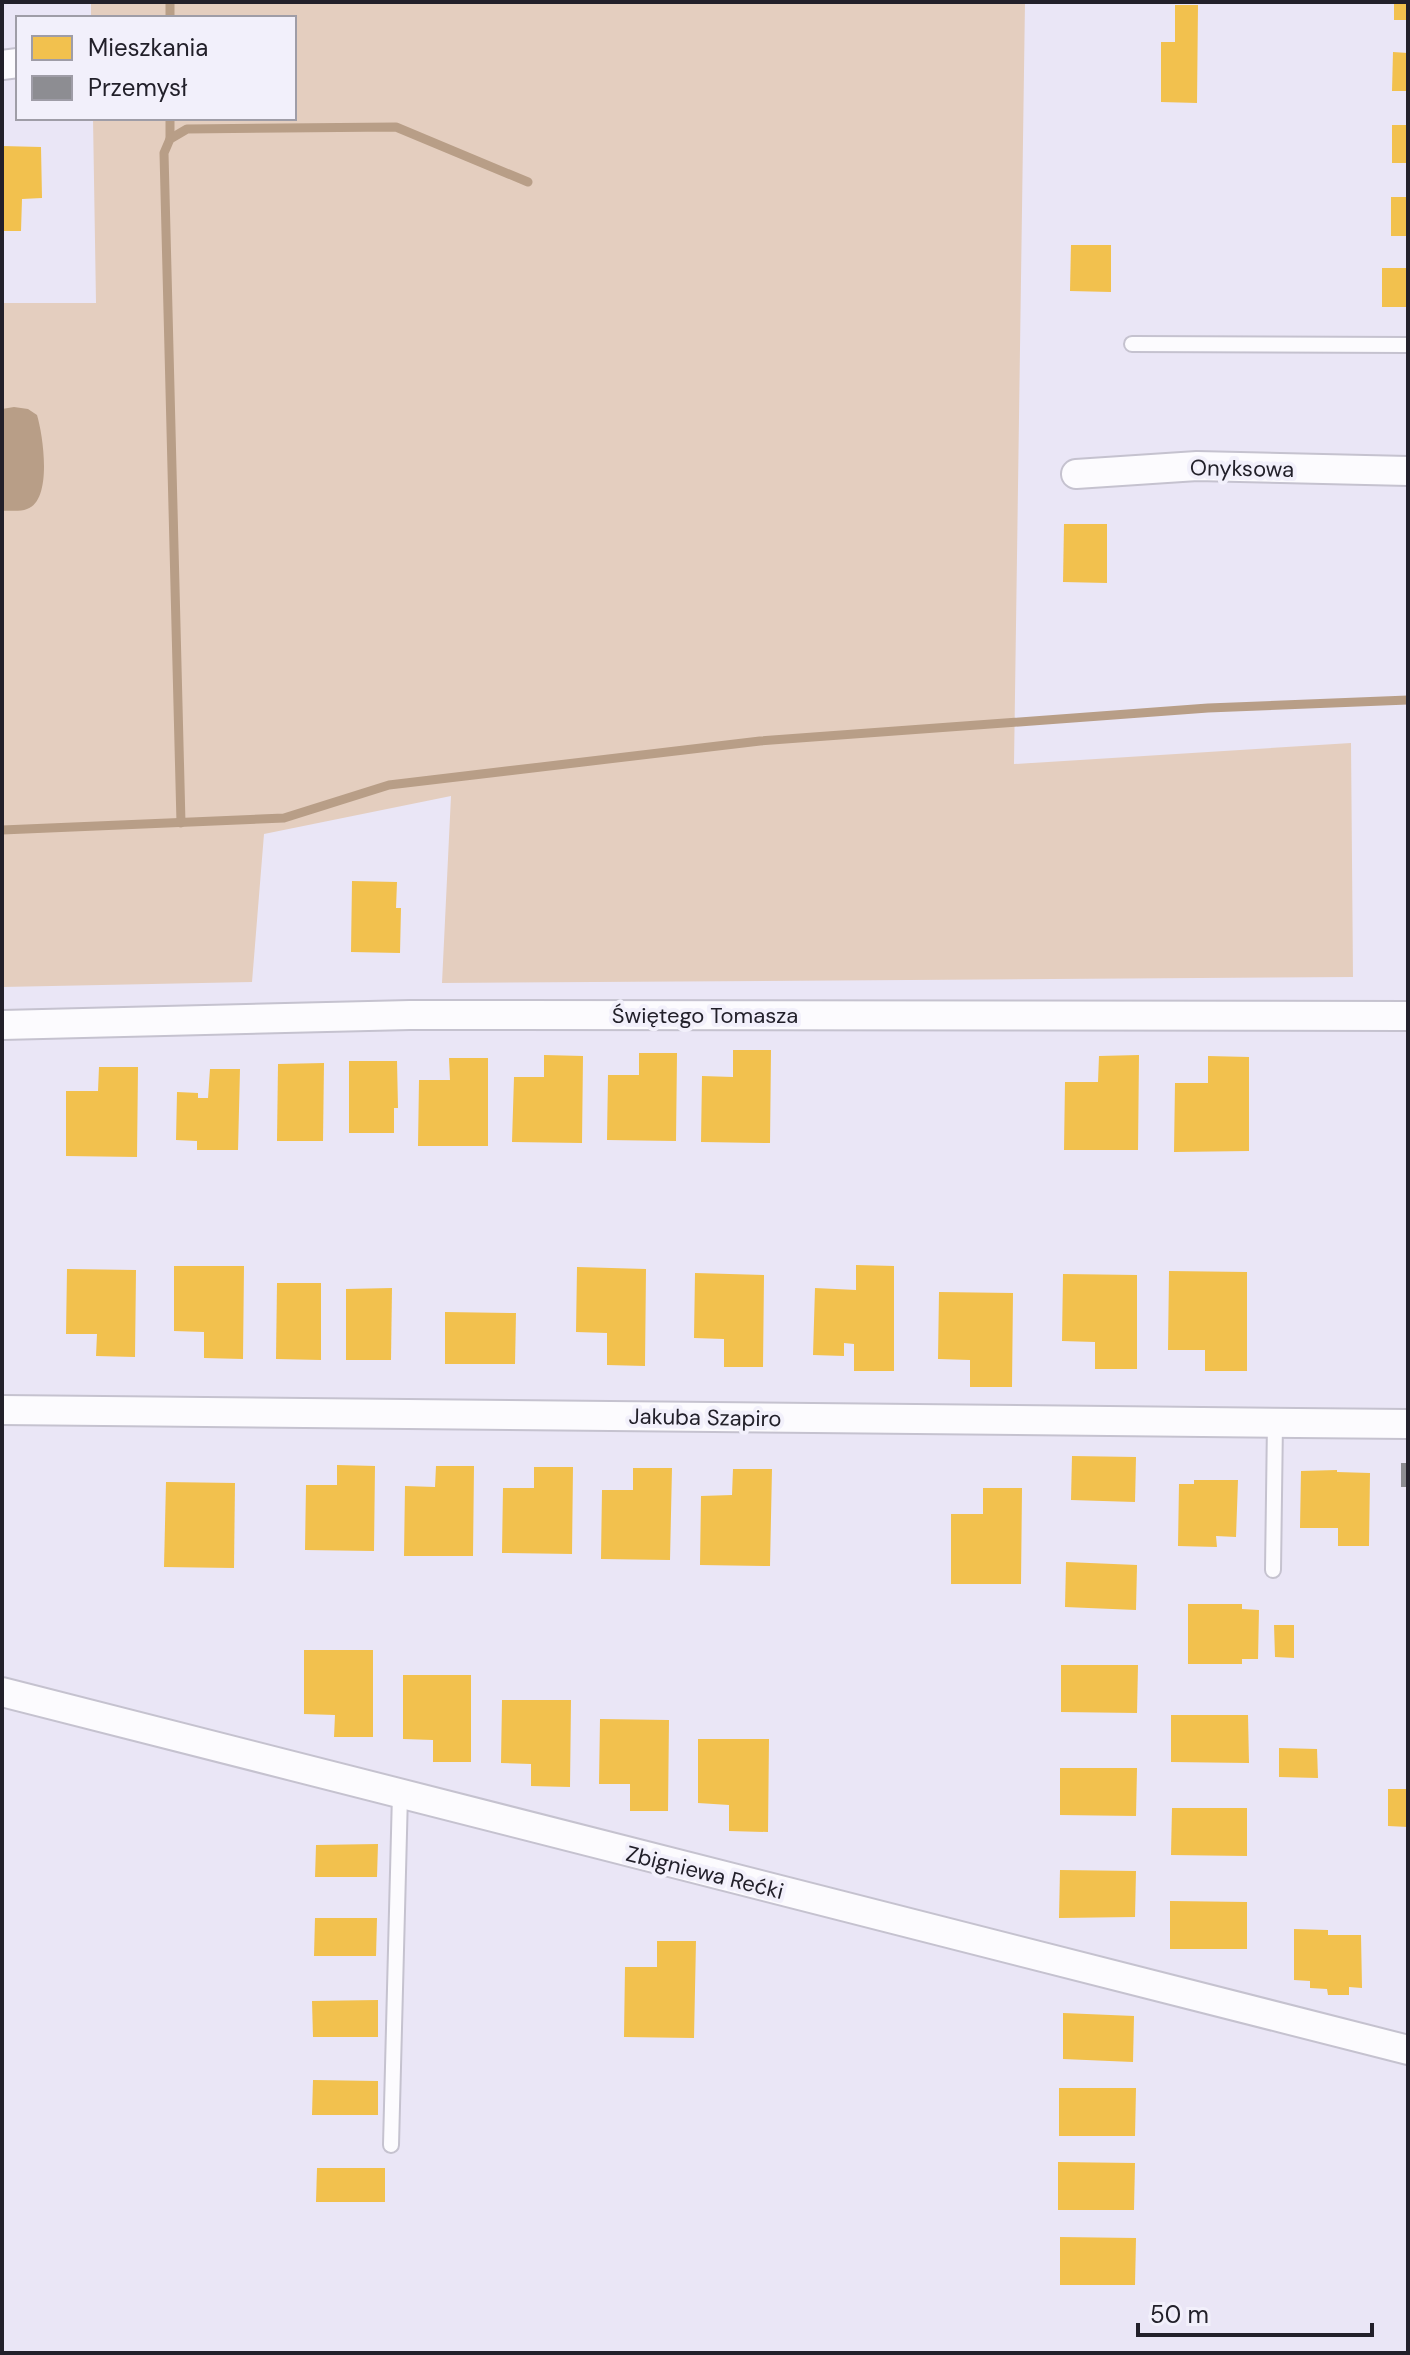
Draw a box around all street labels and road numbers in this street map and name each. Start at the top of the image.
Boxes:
street label: Onyksowa [1190,453,1294,484]
street label: Świętego Tomasza [612,1001,798,1030]
street label: Jakuba Szapiro [628,1402,782,1433]
street label: Zbigniewa Rećki [623,1839,787,1906]

